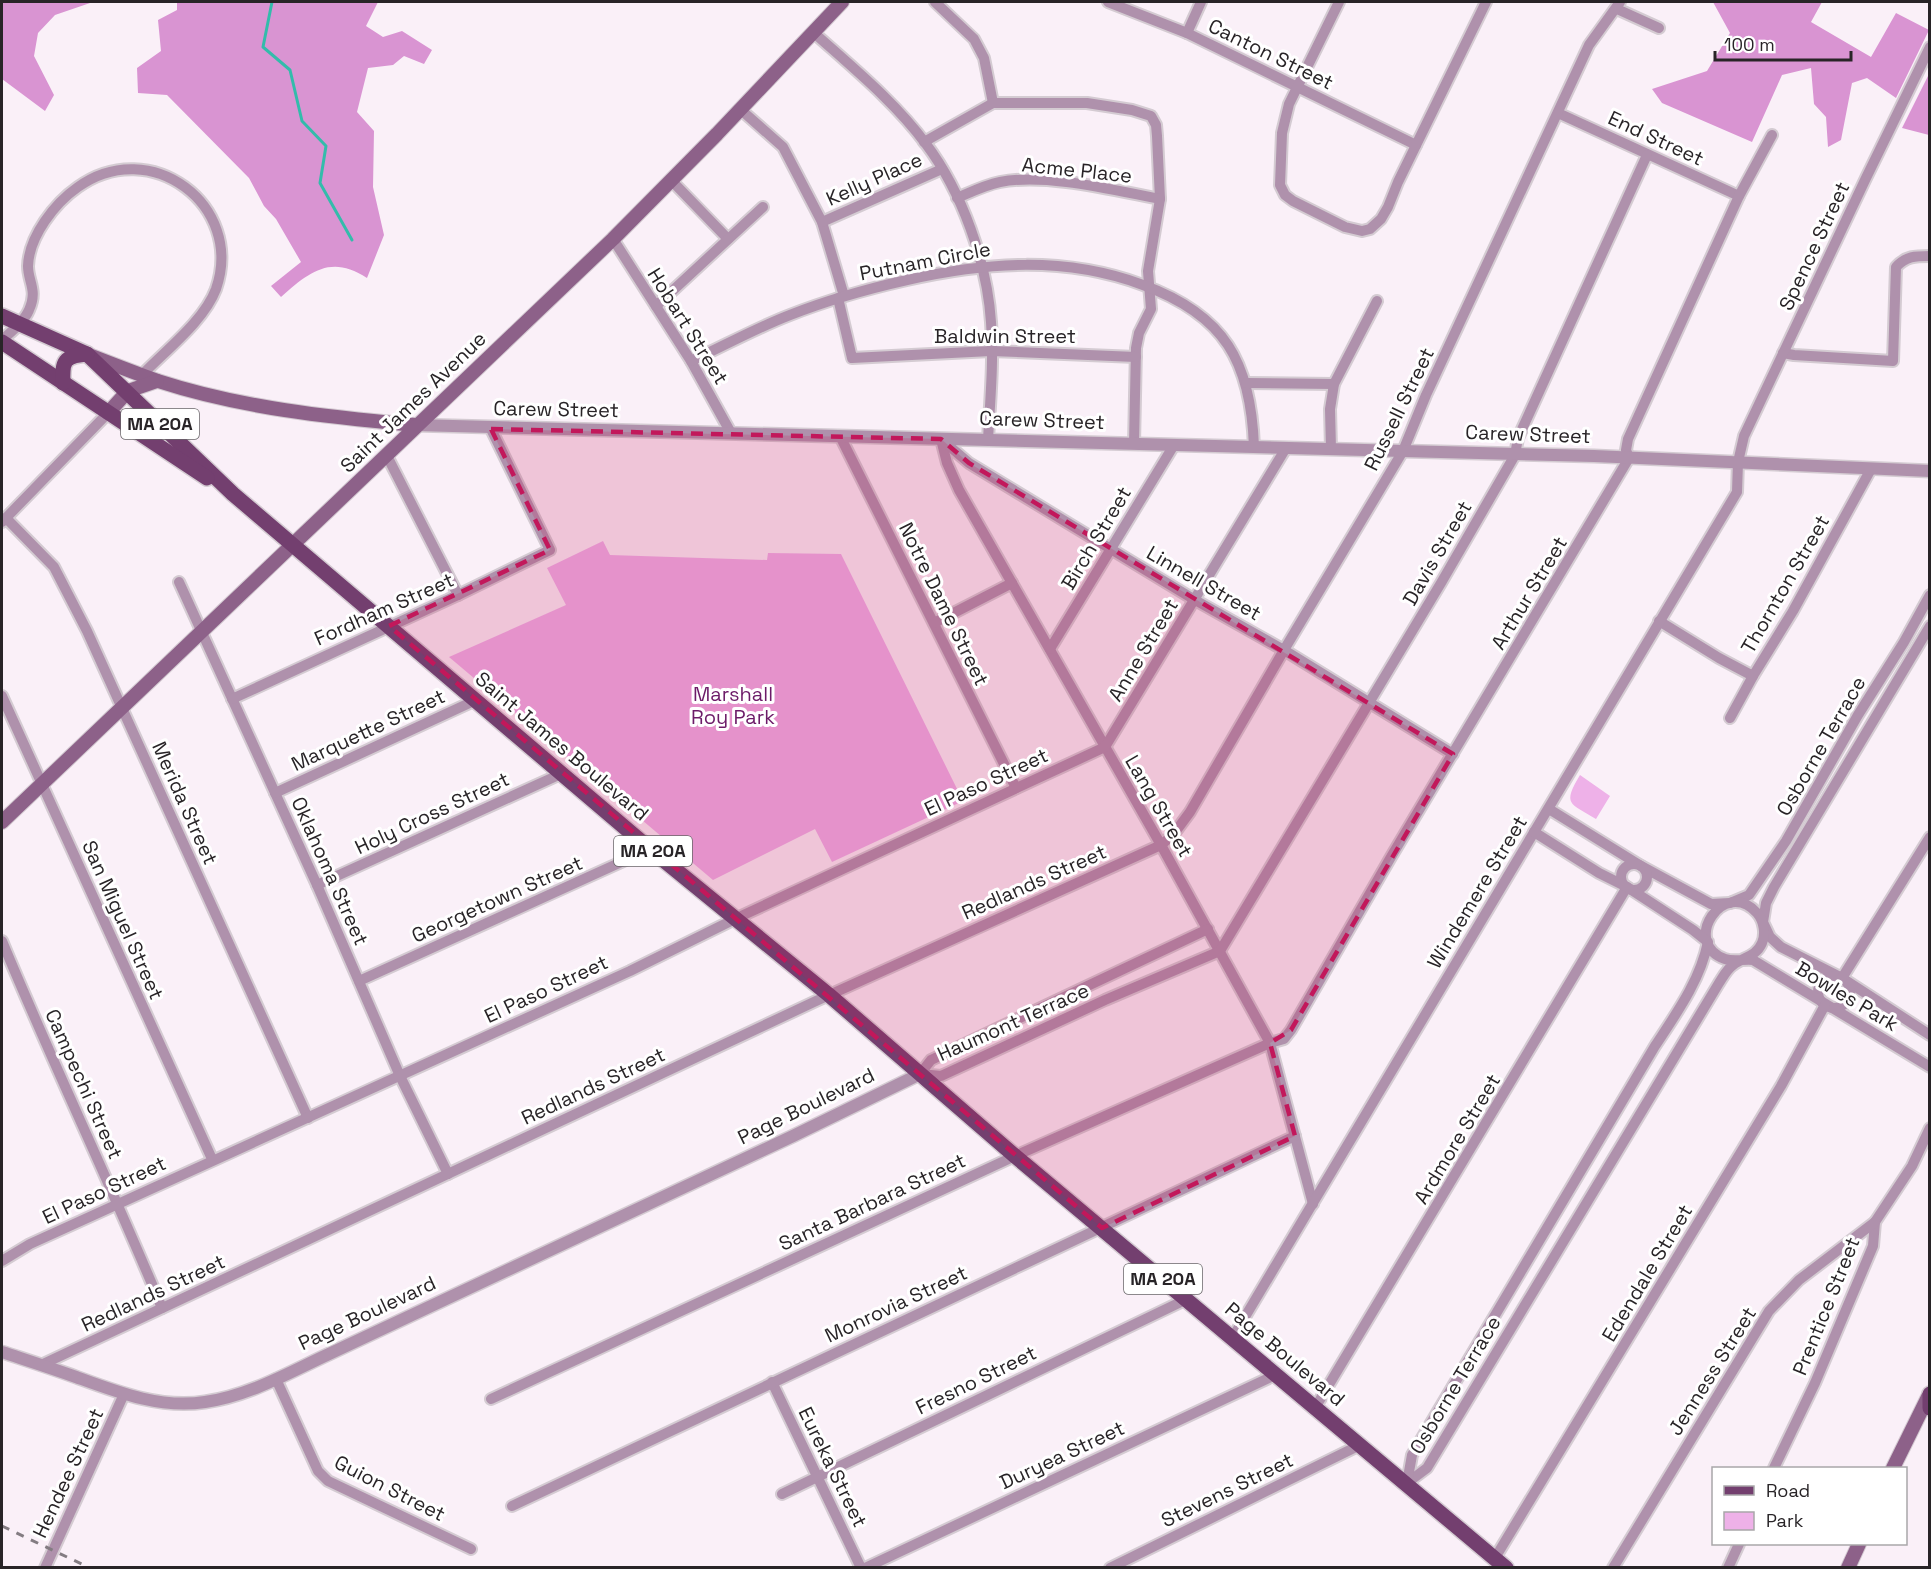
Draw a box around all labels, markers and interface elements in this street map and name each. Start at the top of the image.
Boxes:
street label: Canton Street [1204,12,1338,96]
scale bar [1715,24,1852,62]
text: 100 m [1724,33,1775,56]
street label: End Street [1604,105,1708,171]
street label: Kelly Place [822,146,926,212]
street label: Acme Place [1021,151,1133,189]
street label: Spence Street [1773,177,1855,315]
street label: Putnam Circle [857,236,993,286]
street label: Hobart Street [642,263,734,389]
street label: Baldwin Street [934,323,1076,349]
street label: Saint James Avenue [335,326,491,478]
street label: Russell Street [1358,343,1440,475]
street label: Carew Street [493,395,619,423]
street label: Carew Street [979,405,1105,435]
road number: MA 20A [121,409,199,439]
street label: Carew Street [1465,419,1591,449]
street label: Birch Street [1055,482,1137,594]
street label: Davis Street [1397,496,1477,610]
street label: Thornton Street [1735,510,1835,658]
street label: Notre Dame Street [893,518,995,690]
street label: Arthur Street [1485,532,1573,654]
street label: Linnell Street [1142,540,1266,626]
street label: Fordham Street [310,567,458,651]
street label: Anne Street [1102,594,1184,706]
street label: Saint James Boulevard [470,666,654,826]
street label: Osborne Terrace [1771,672,1871,820]
park label: Marshall Roy Park [691,681,775,730]
street label: Marquette Street [287,683,449,777]
street label: Merida Street [146,737,224,869]
street label: El Paso Street [920,742,1052,822]
street label: Lang Street [1119,750,1199,862]
street label: Holy Cross Street [351,766,513,860]
street label: Oklahoma Street [286,793,374,949]
street label: Windemere Street [1421,811,1533,973]
street label: San Miguel Street [76,836,170,1004]
road number: MA 20A [614,836,692,866]
street label: Redlands Street [958,838,1110,926]
street label: Georgetown Street [407,850,587,948]
street label: El Paso Street [480,949,612,1029]
street label: Bowles Park [1791,955,1903,1037]
street label: Haumont Terrace [933,977,1093,1067]
street label: Campechi Street [39,1005,129,1163]
street label: Redlands Street [517,1041,669,1131]
street label: Page Boulevard [733,1062,879,1150]
street label: Ardmore Street [1408,1069,1506,1209]
street label: Santa Barbara Street [774,1147,970,1257]
street label: El Paso Street [38,1150,170,1230]
street label: Edendale Street [1596,1200,1698,1346]
street label: Prentice Street [1786,1233,1866,1379]
street label: Redlands Street [77,1248,229,1338]
street label: Monrovia Street [820,1260,972,1348]
road number: MA 20A [1124,1264,1202,1294]
street label: Page Boulevard [294,1270,440,1356]
street label: Page Boulevard [1220,1296,1350,1412]
street label: Jenness Street [1662,1302,1762,1440]
street label: Osborne Terrace [1403,1311,1507,1459]
street label: Fresno Street [911,1340,1041,1420]
street label: Eureka Street [793,1403,873,1531]
street label: Hendee Street [27,1404,109,1542]
street label: Duryea Street [995,1415,1129,1495]
street label: Stevens Street [1157,1447,1297,1533]
street label: Guion Street [330,1449,450,1527]
legend [1712,1467,1907,1545]
text: Road [1766,1479,1810,1502]
text: Park [1766,1509,1804,1532]

